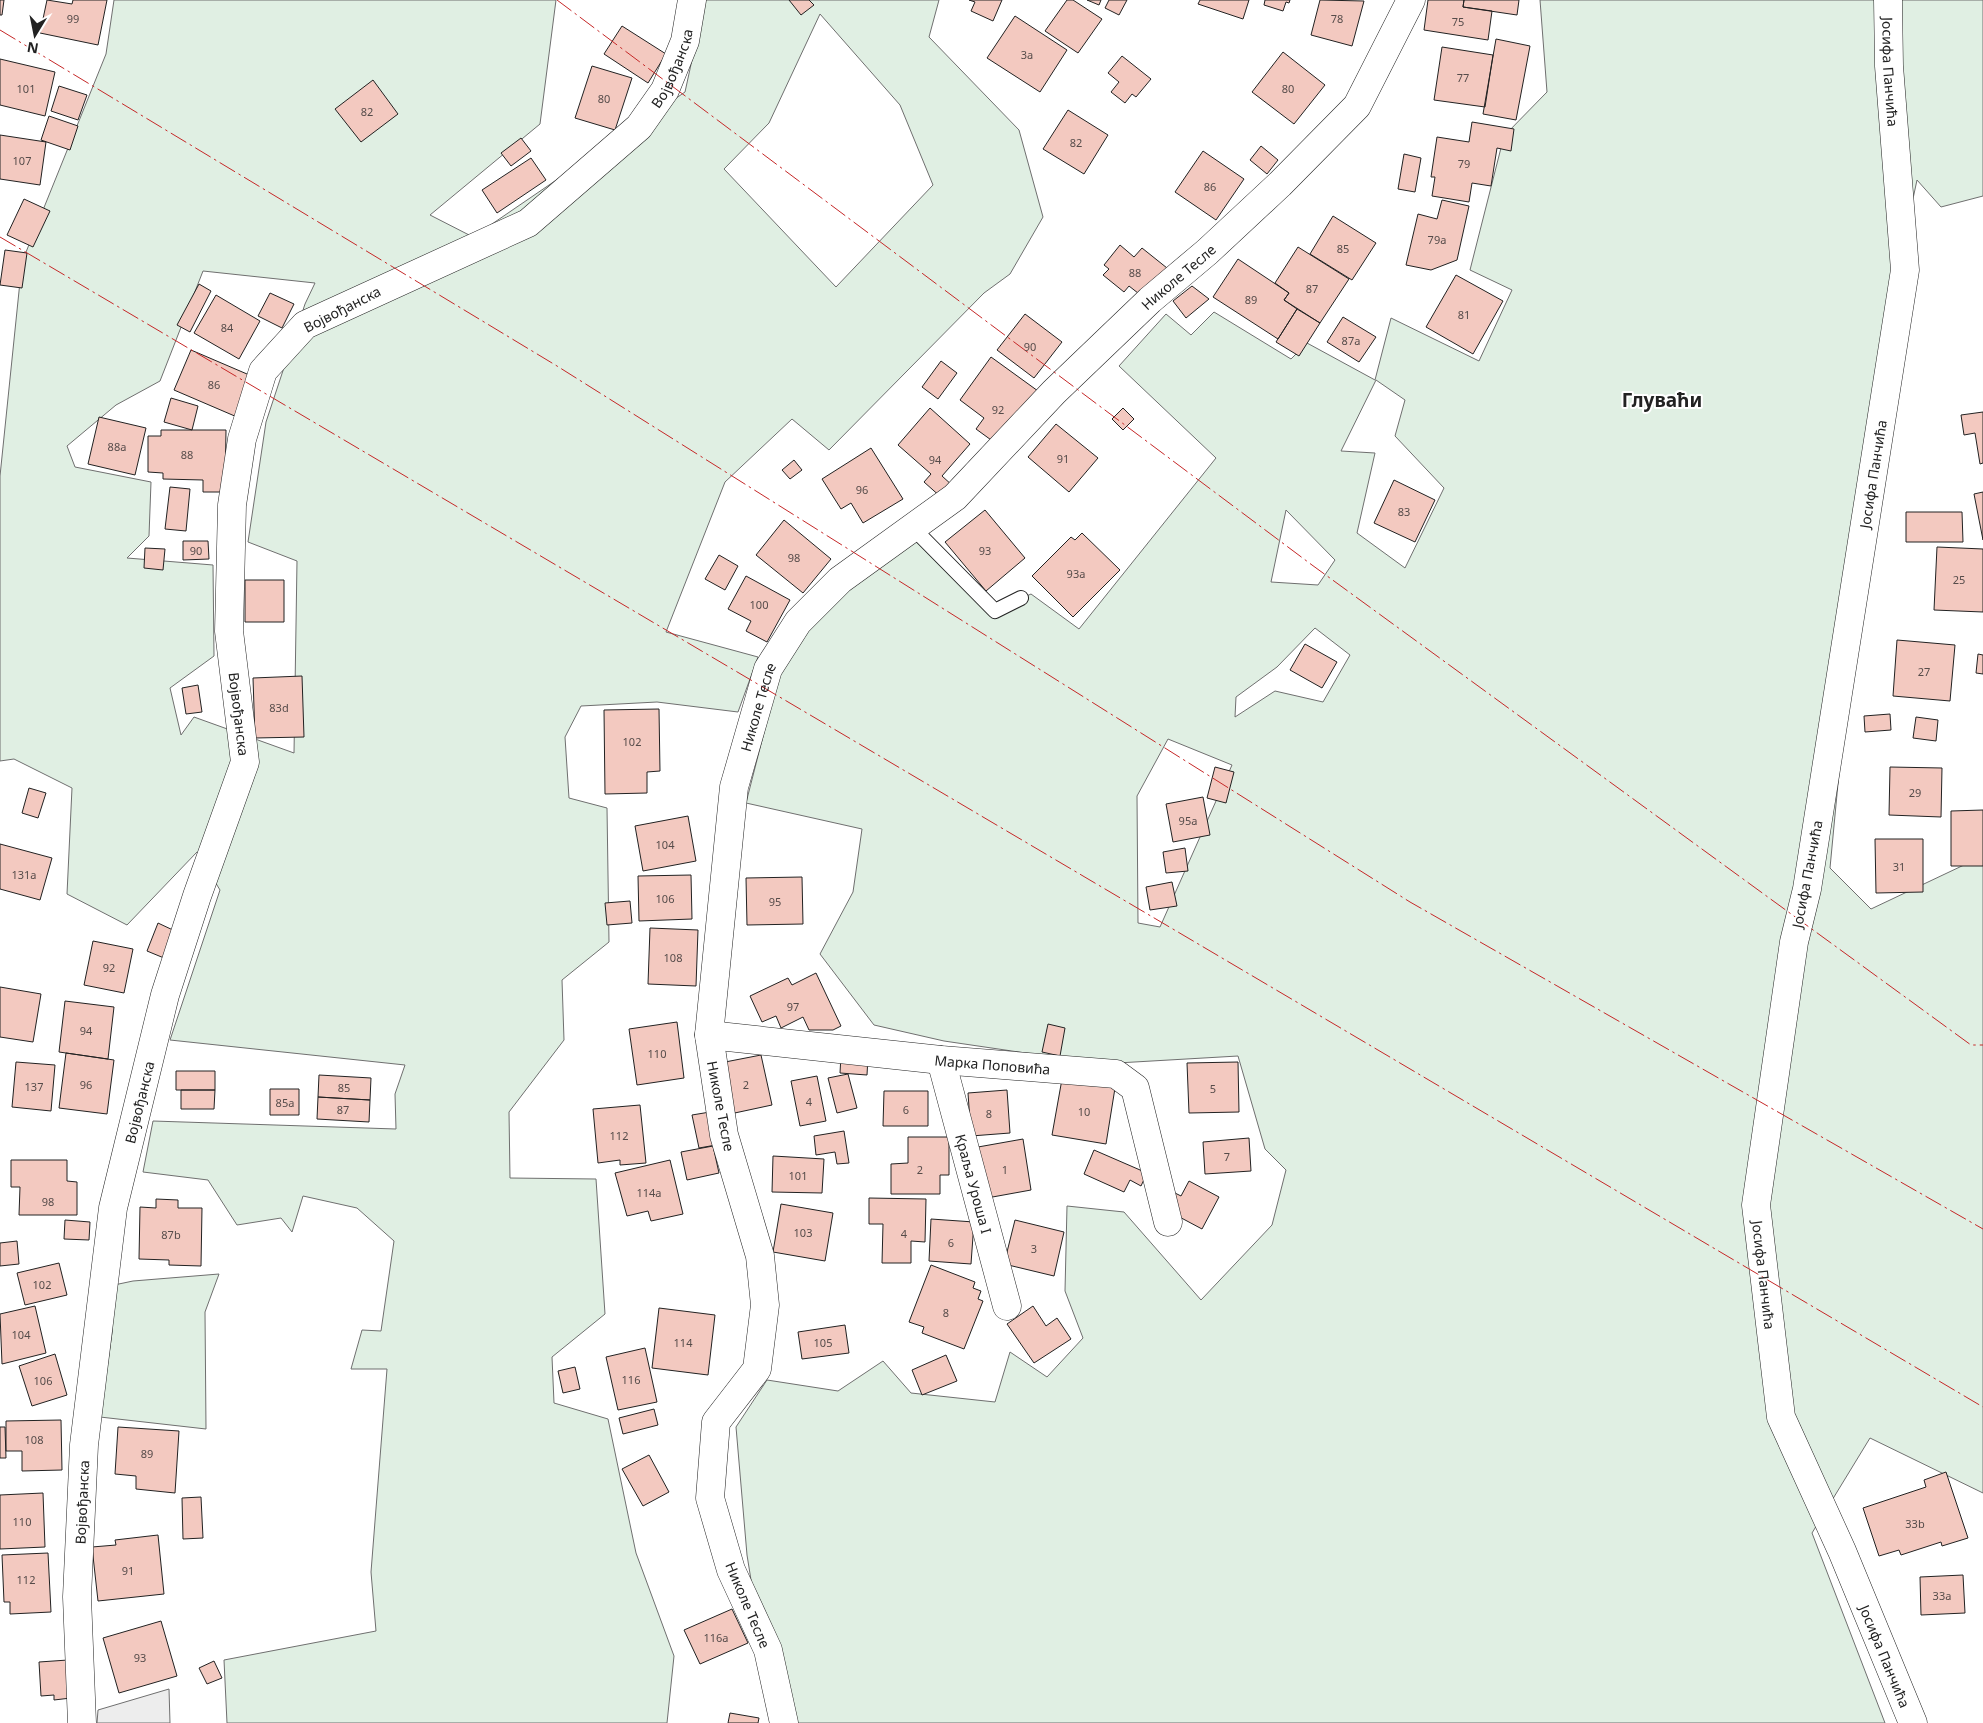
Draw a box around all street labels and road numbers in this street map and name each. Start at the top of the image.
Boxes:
street label: Јосифа Панчића [1879,15,1903,127]
street label: Војвођанска [646,27,696,111]
street label: Николе Тесле [1137,239,1219,313]
street label: Војвођанска [300,281,384,337]
street label: Јосифа Панчића [1855,418,1891,532]
street label: Николе Тесле [735,658,780,754]
street label: Војвођанска [224,671,254,757]
street label: Јосифа Панчића [1787,818,1827,932]
street label: Марка Поповића [934,1050,1051,1078]
street label: Војвођанска [120,1059,158,1145]
street label: Николе Тесле [703,1059,739,1153]
street label: Краља Уроша I [952,1132,997,1236]
street label: Јосифа Панчића [1748,1217,1780,1330]
street label: Војвођанска [70,1460,93,1545]
street label: Николе Тесле [721,1559,775,1651]
street label: Јосифа Панчића [1855,1600,1915,1710]

